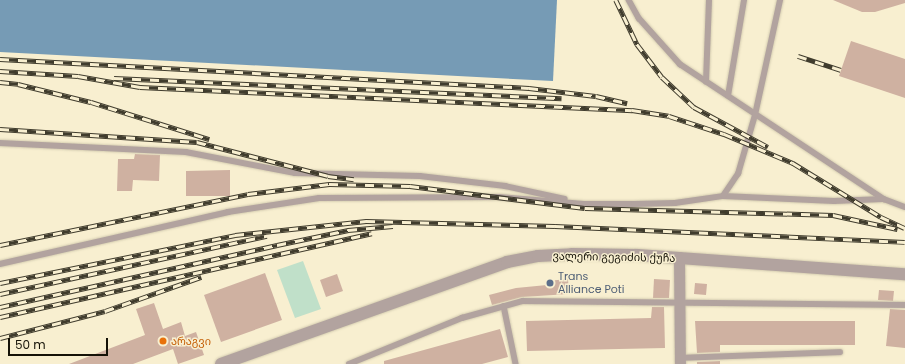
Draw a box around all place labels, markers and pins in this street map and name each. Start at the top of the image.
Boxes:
place label: Trans Alliance Poti [558,270,625,296]
marker: Trans Alliance Poti [545,278,555,288]
place label: არაგვი [171,334,211,348]
marker: არაგვი [158,336,168,346]

